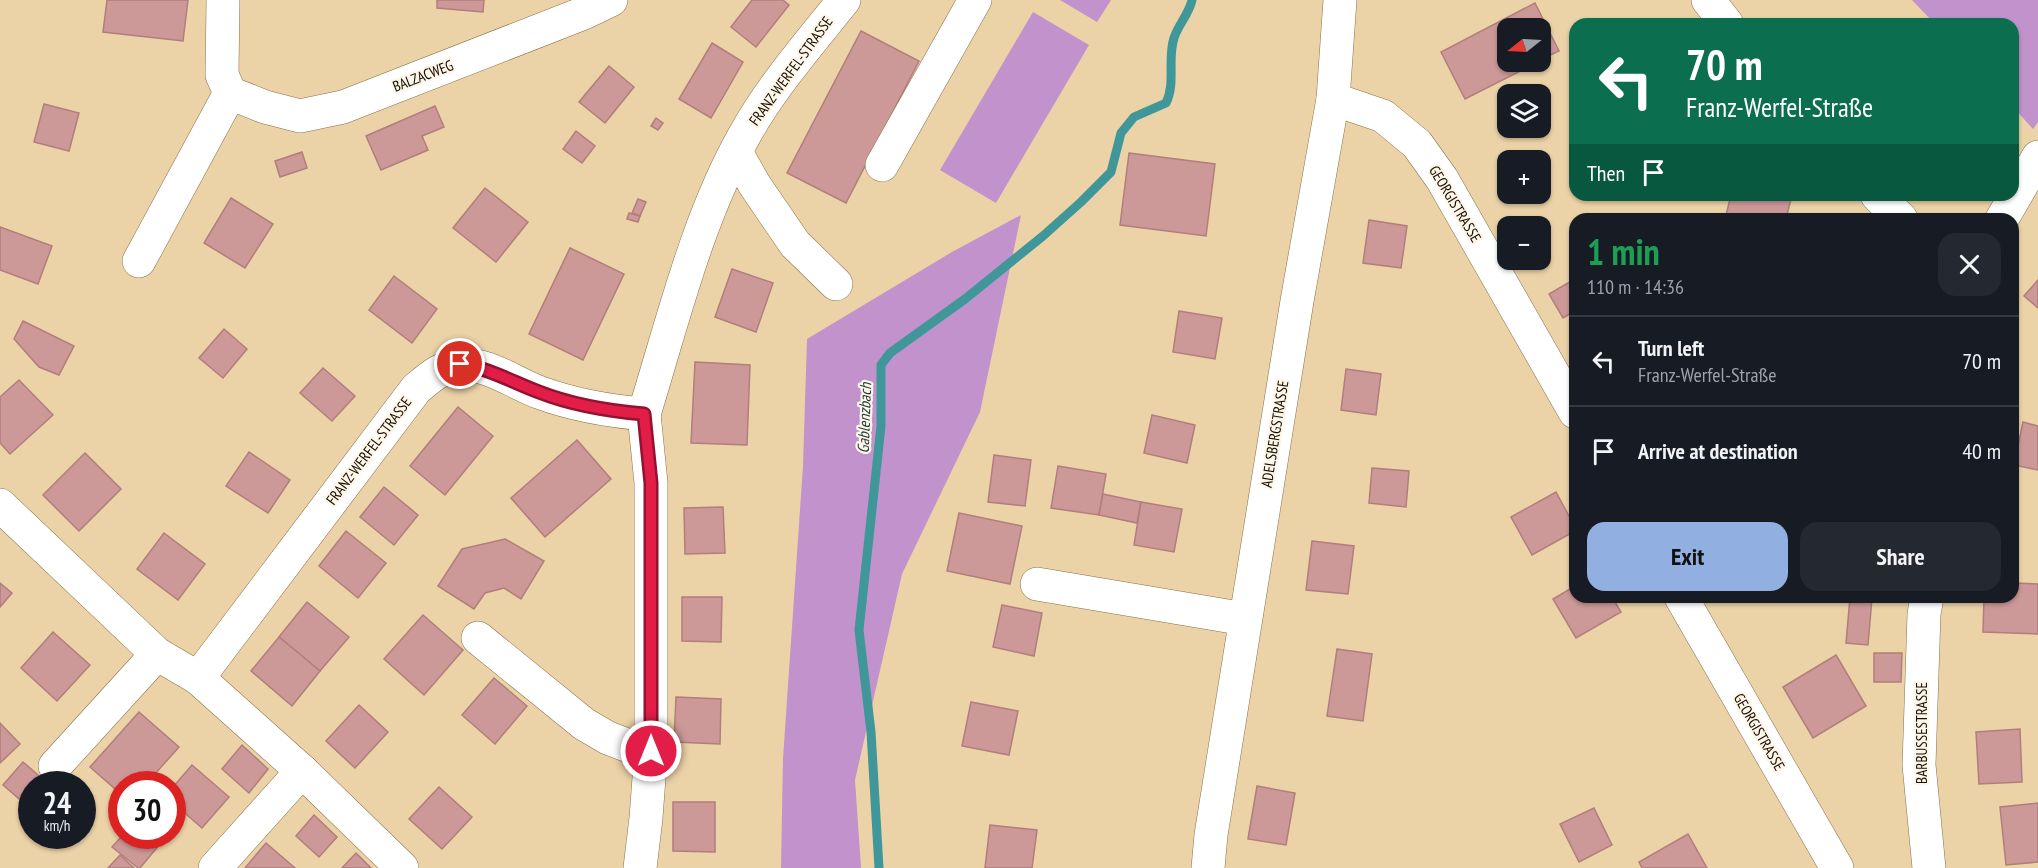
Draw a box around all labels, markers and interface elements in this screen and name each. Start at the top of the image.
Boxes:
street label: FRANZ-WERFEL-STRASSE [745,12,837,129]
north arrow [1497,18,1551,72]
map controls [1497,18,1551,270]
text: 70 m [1686,37,1763,92]
icon: left [1587,42,1665,120]
street label: BALZACWEG [390,55,456,96]
button: layers [1497,84,1551,138]
text: Franz-Werfel-Straße [1686,90,1873,124]
button: + [1497,150,1551,204]
icon: arrive [1637,156,1670,189]
text: Then [1587,159,1625,187]
street label: GEORGISTRASSE [1425,162,1486,246]
button: − [1497,216,1551,270]
text: 1 min [1587,228,1660,275]
button: close [1938,233,2001,296]
text: 110 m · 14:36 [1587,274,1684,300]
text: Turn left [1638,334,1704,362]
pin [434,338,485,389]
icon: left [1587,345,1620,378]
icon: arrive [443,347,476,380]
text: 70 m [1962,347,2001,375]
text: Franz-Werfel-Straße [1638,362,1777,388]
street label: ADELSBERGSTRASSE [1257,379,1292,489]
water label: Gablenzbach [853,382,875,454]
street label: FRANZ-WERFEL-STRASSE [322,393,415,509]
icon: arrive [1587,435,1620,468]
text: Arrive at destination [1638,437,1798,465]
text: 40 m [1962,437,2001,465]
button: Exit [1587,522,1788,591]
button: Share [1800,522,2001,591]
street label: BARBUSSESTRASSE [1912,682,1931,784]
street label: GEORGISTRASSE [1730,690,1789,774]
position arrow [619,719,683,783]
speed limit sign: 30 [108,771,186,849]
text: 24 [43,783,71,822]
text: km/h [44,816,70,835]

